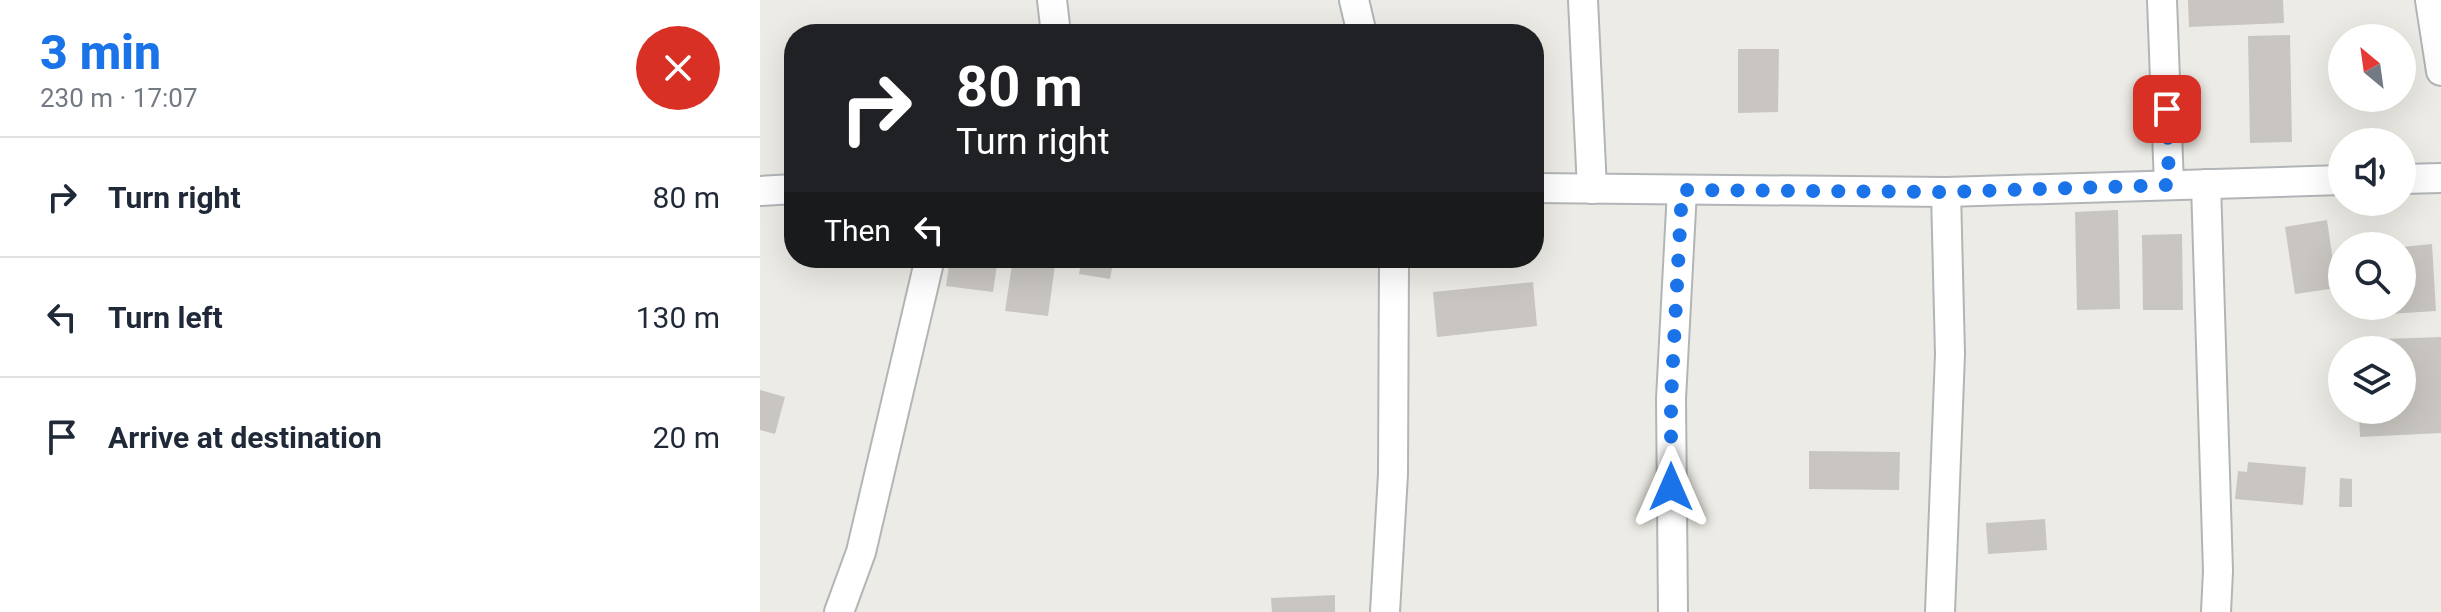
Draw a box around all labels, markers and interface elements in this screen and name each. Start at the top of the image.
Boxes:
text: 3 min [40,24,161,81]
north arrow [2328,24,2416,112]
map controls [2328,24,2416,424]
button: close [636,26,720,110]
text: 80 m [956,54,1083,120]
icon: right [824,56,928,160]
pin [2133,75,2201,143]
text: 230 m · 17:07 [40,83,198,113]
icon: arrive [2145,87,2189,131]
text: Turn right [956,121,1109,163]
button: sound [2328,128,2416,216]
icon: right [40,175,84,219]
text: Turn right [108,180,241,215]
text: 80 m [653,180,720,215]
icon: left [907,208,951,252]
text: Then [824,213,891,248]
button: search [2328,232,2416,320]
icon: left [40,295,84,339]
text: Turn left [108,300,223,335]
text: 130 m [636,300,720,335]
button: layers [2328,336,2416,424]
icon: arrive [40,415,84,459]
text: Arrive at destination [108,420,382,455]
text: 20 m [653,420,720,455]
position arrow [1629,445,1713,529]

